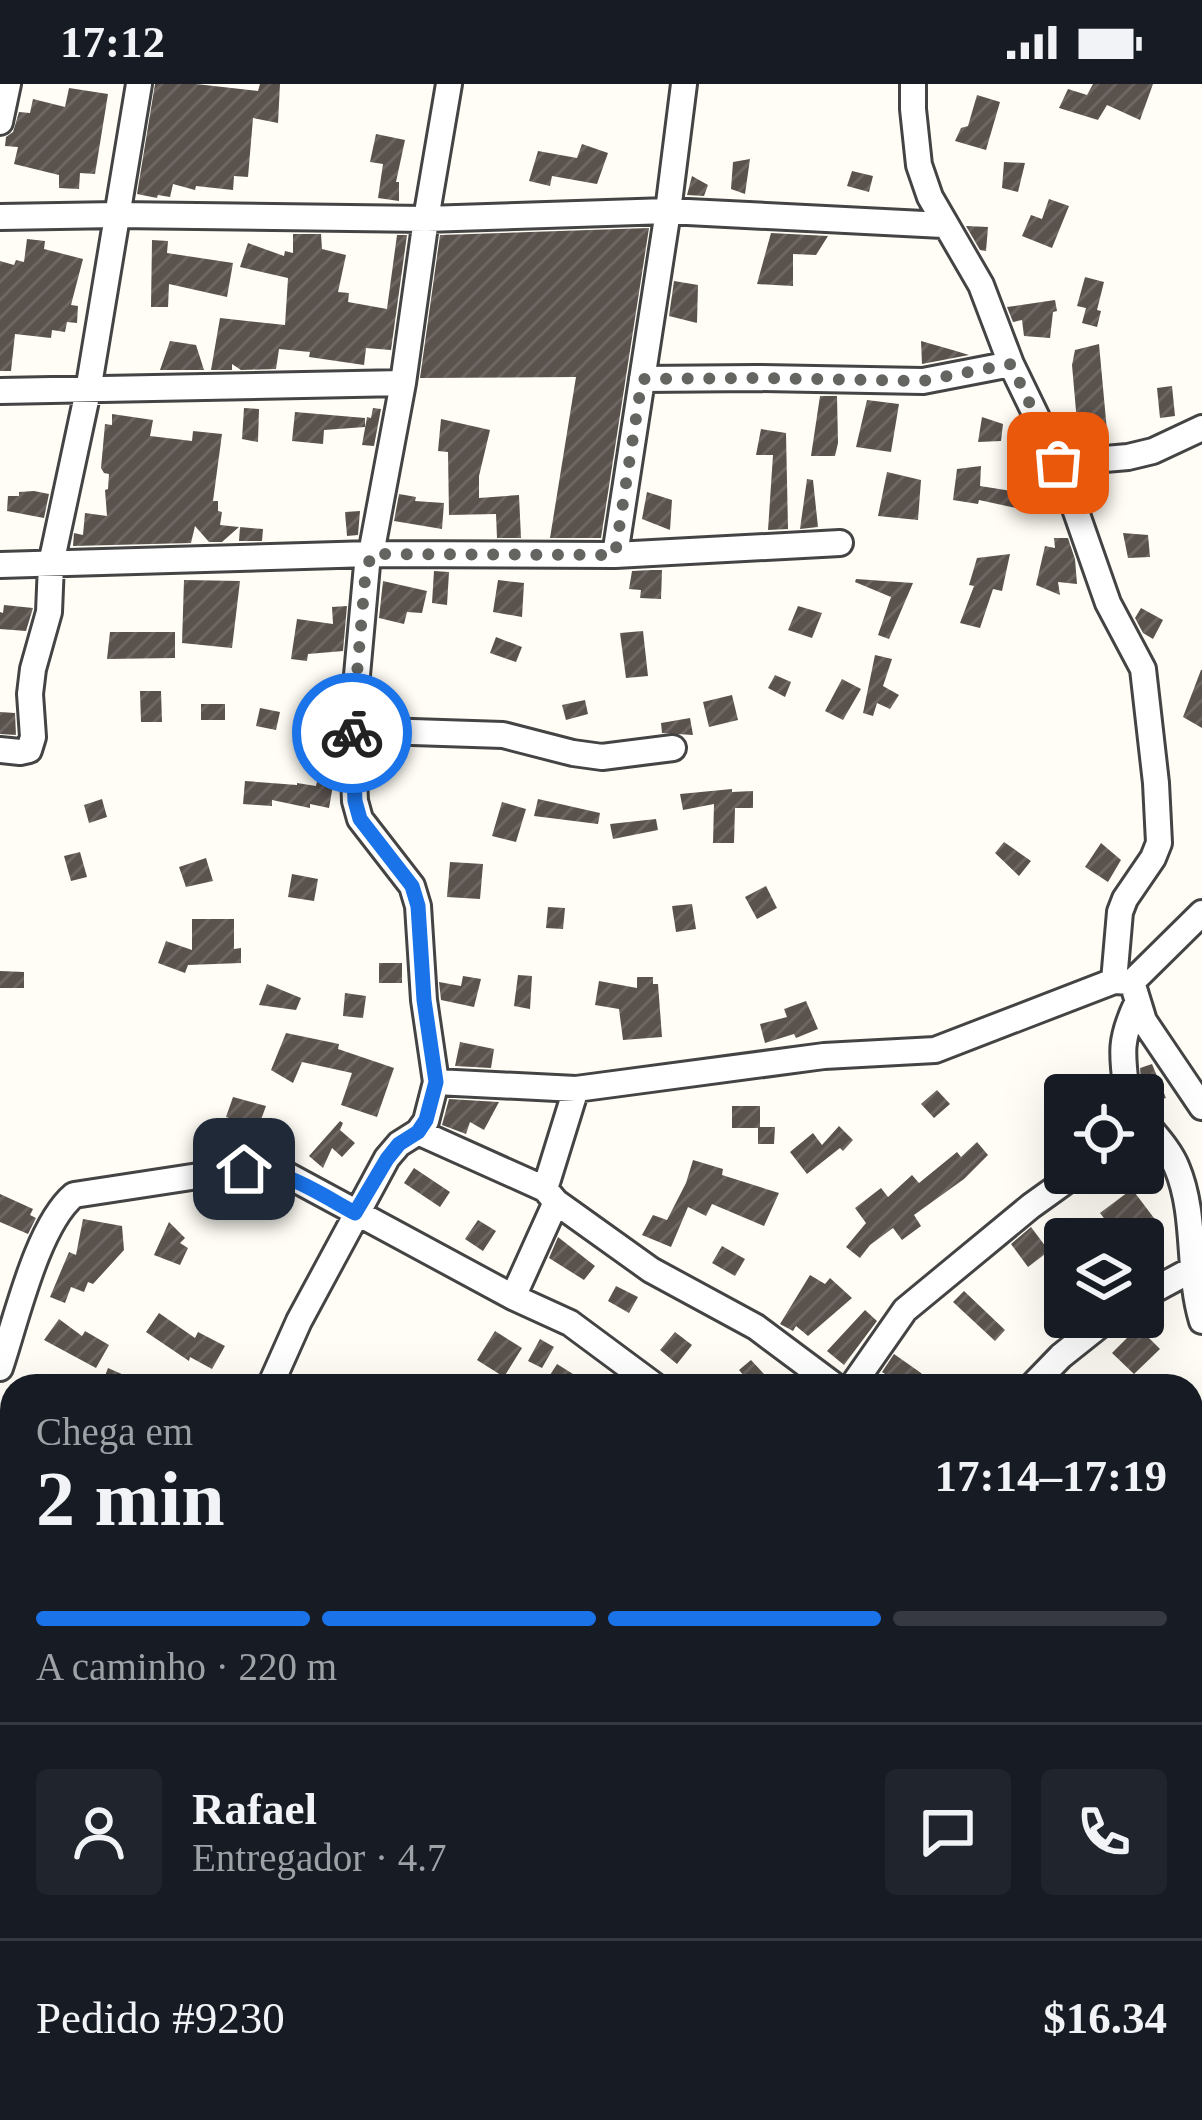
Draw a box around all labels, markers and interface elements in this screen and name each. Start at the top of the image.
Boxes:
text: 17:12 [60,17,165,67]
pin [1007,412,1109,514]
icon: bag [1025,430,1091,496]
courier [292,673,412,793]
icon: bike [319,700,385,766]
map controls [1044,1074,1164,1338]
button: locate [1044,1074,1164,1194]
pin [193,1118,295,1220]
icon: home [211,1136,277,1202]
button: layers [1044,1218,1164,1338]
text: Chega em [36,1410,193,1453]
text: 17:14–17:19 [935,1451,1167,1501]
text: 2 min [36,1455,225,1542]
text: A caminho · 220 m [36,1645,337,1688]
button: person [36,1769,162,1895]
button: chat [885,1769,1011,1895]
button: phone [1041,1769,1167,1895]
text: Rafael [192,1784,317,1834]
text: Entregador · 4.7 [192,1836,447,1879]
text: Pedido #9230 [36,1993,285,2043]
text: $16.34 [1043,1993,1167,2043]

